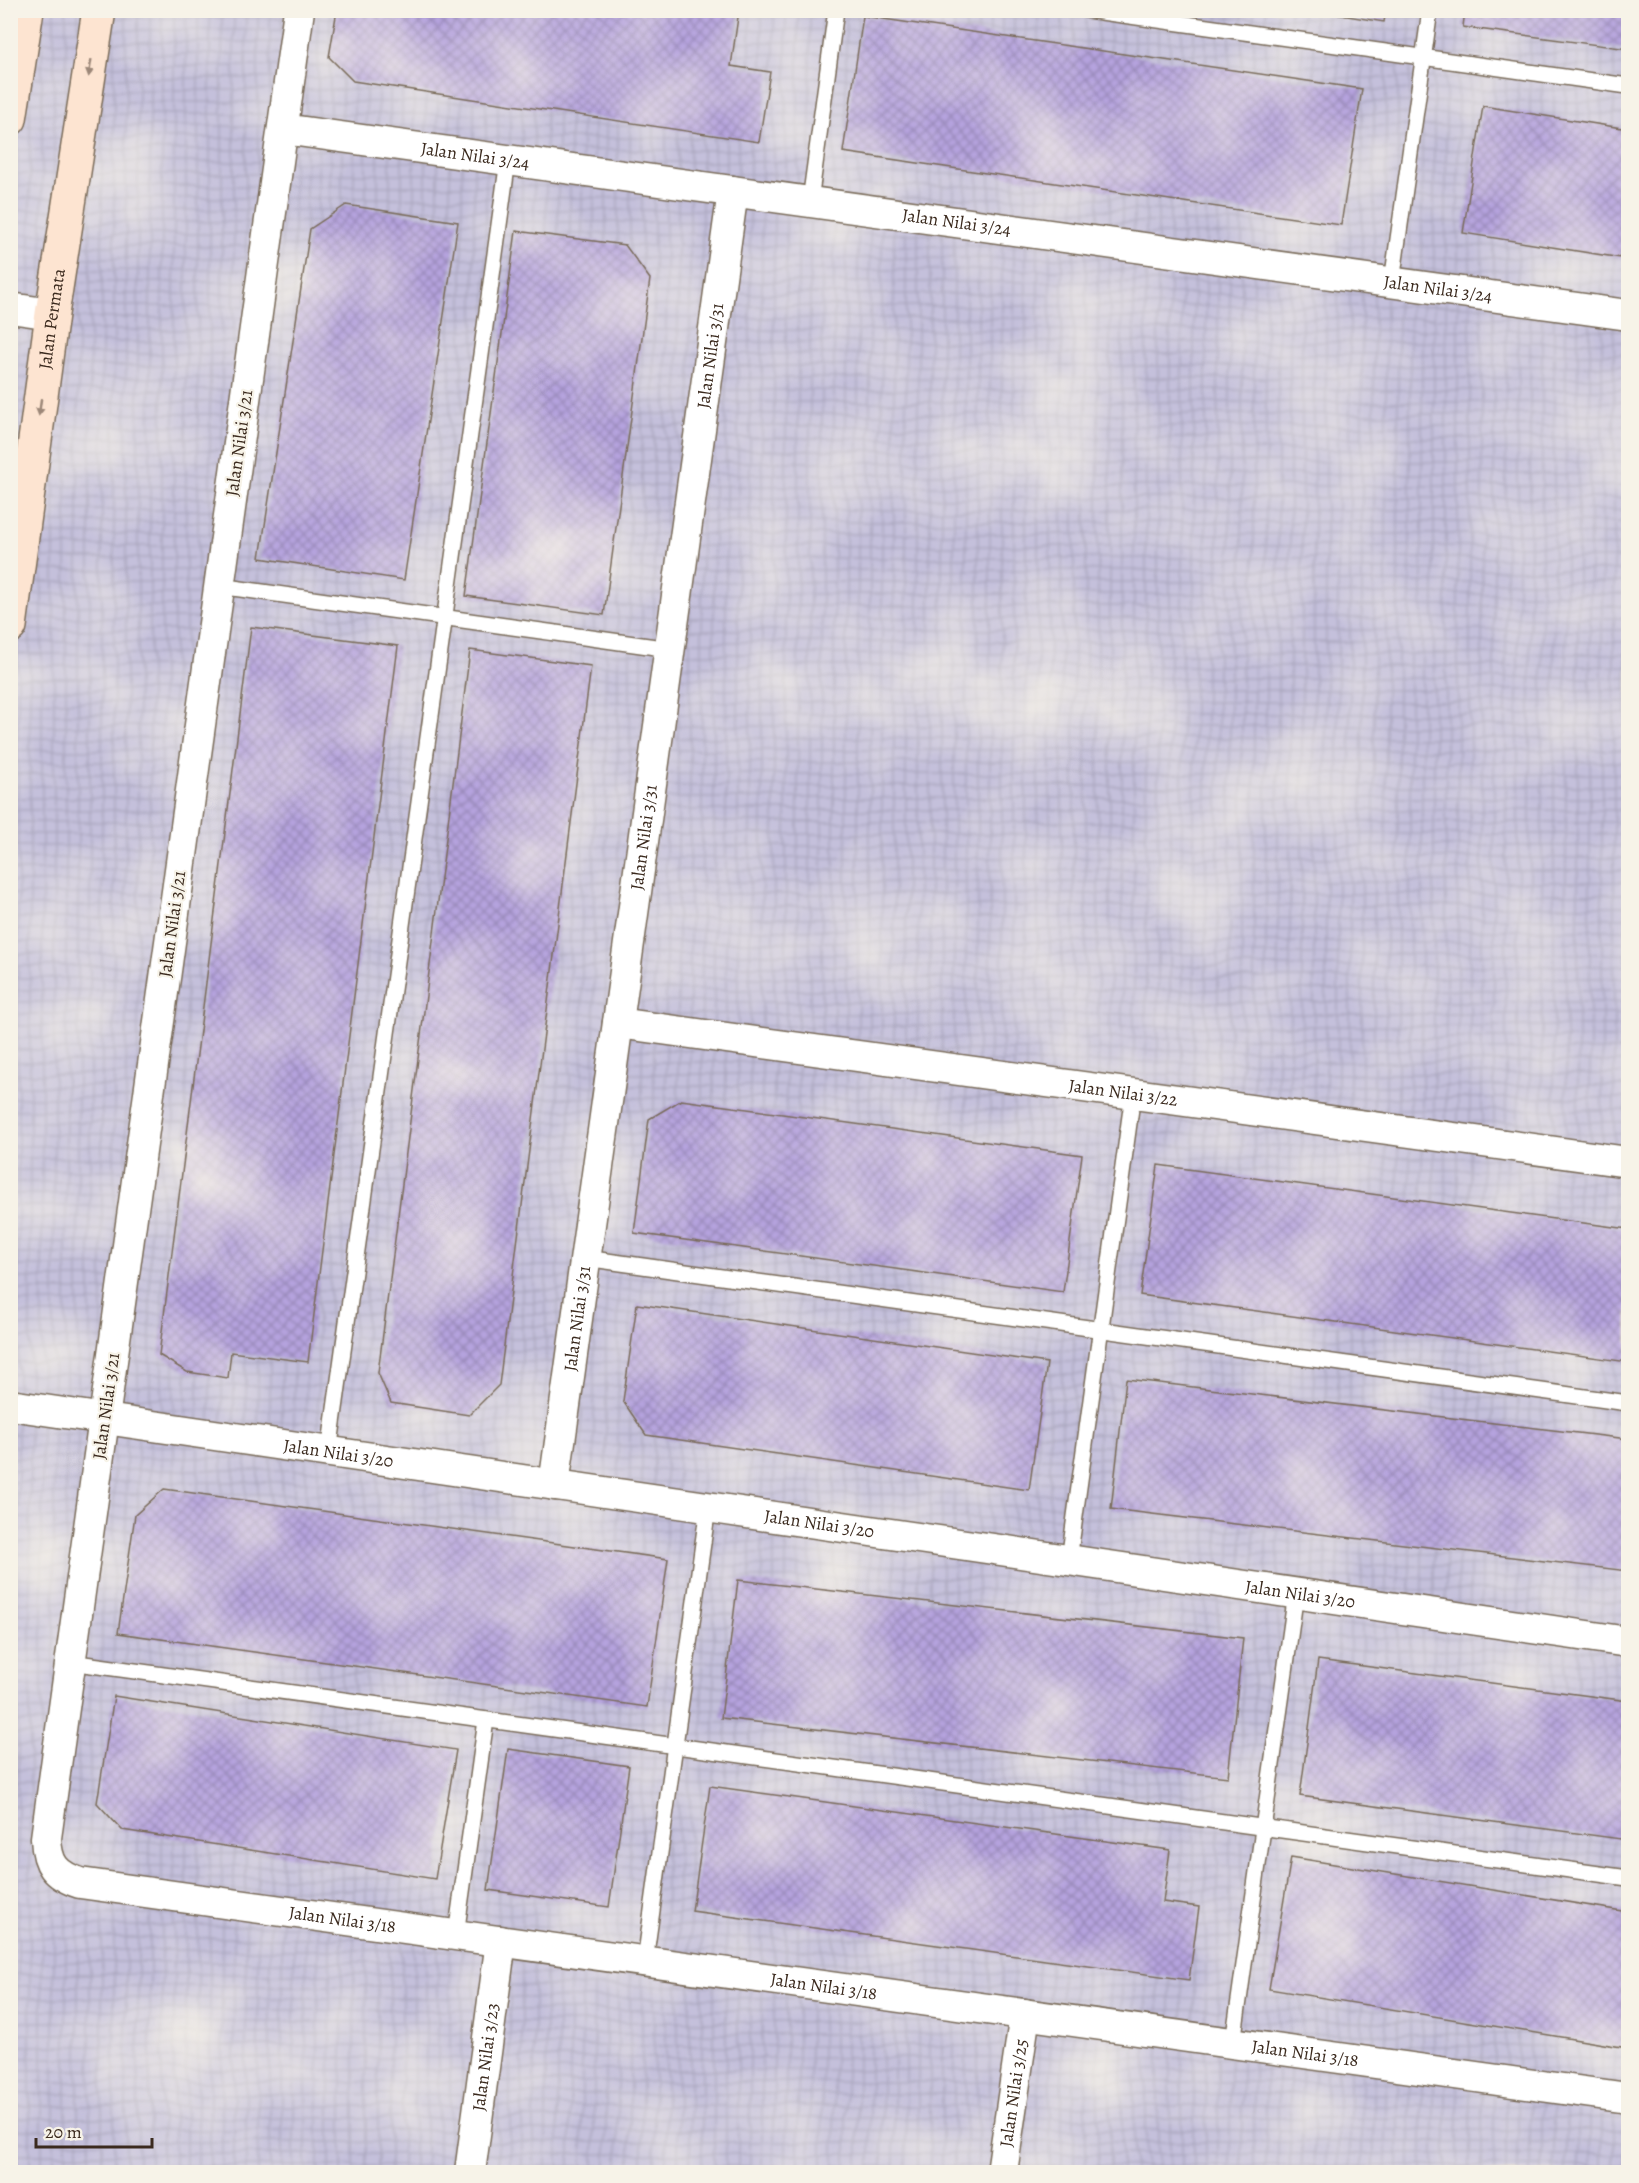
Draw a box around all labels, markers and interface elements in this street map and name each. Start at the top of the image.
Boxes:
one-way arrow [85,59,94,78]
street label: Jalan Nilai 3/24 [419,136,531,175]
street label: Jalan Nilai 3/24 [901,203,1012,242]
street label: Jalan Permata [33,266,71,371]
street label: Jalan Nilai 3/24 [1382,269,1494,308]
street label: Jalan Nilai 3/31 [691,301,729,410]
street label: Jalan Nilai 3/21 [220,388,258,498]
one-way arrow [35,397,44,416]
street label: Jalan Nilai 3/31 [624,783,663,892]
street label: Jalan Nilai 3/21 [153,869,191,979]
street label: Jalan Nilai 3/22 [1067,1073,1180,1112]
street label: Jalan Nilai 3/31 [558,1264,596,1373]
street label: Jalan Nilai 3/21 [87,1351,125,1461]
street label: Jalan Nilai 3/20 [282,1433,395,1473]
street label: Jalan Nilai 3/20 [763,1504,876,1543]
street label: Jalan Nilai 3/20 [1244,1574,1357,1614]
street label: Jalan Nilai 3/18 [287,1900,397,1939]
street label: Jalan Nilai 3/18 [769,1967,879,2006]
street label: Jalan Nilai 3/23 [466,2002,505,2113]
street label: Jalan Nilai 3/18 [1250,2034,1360,2072]
street label: Jalan Nilai 3/25 [994,2037,1033,2149]
scale bar [36,2111,152,2149]
text: 20 m [45,2120,82,2144]

